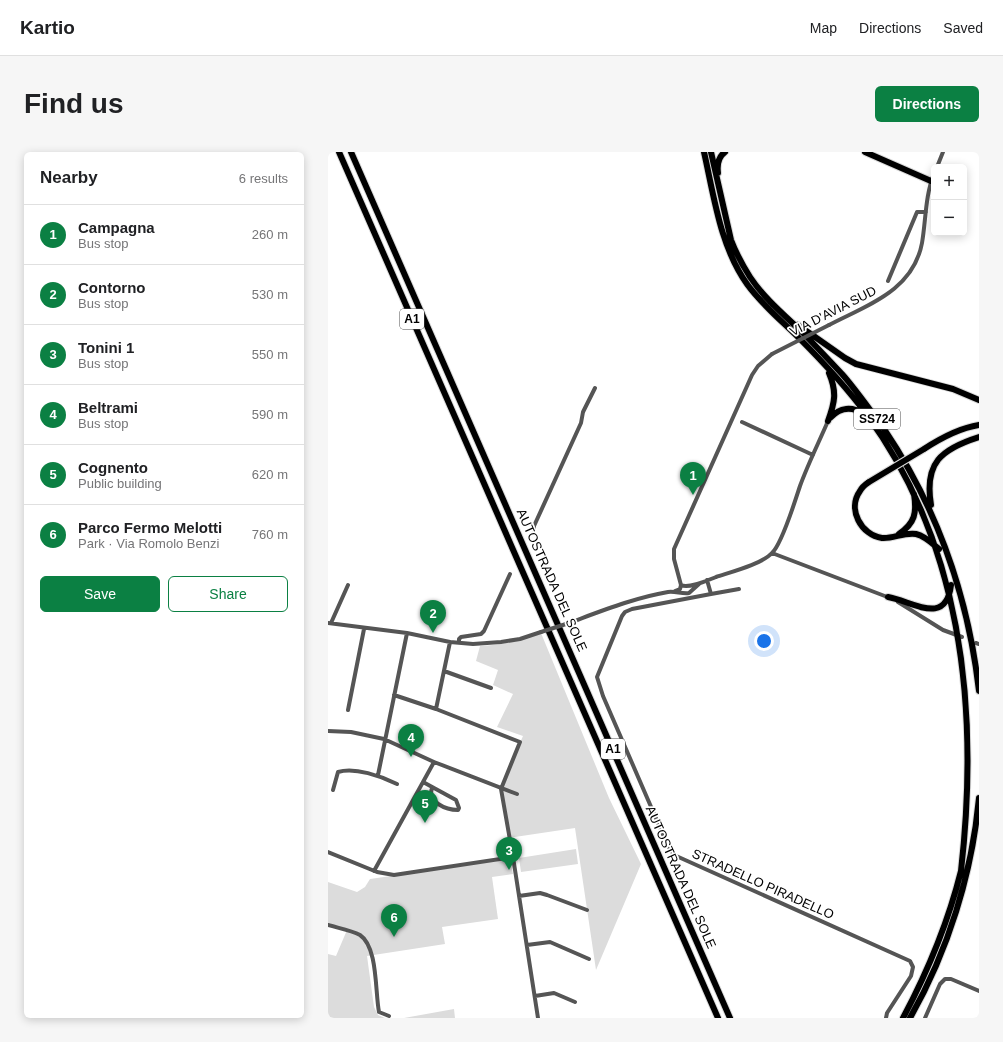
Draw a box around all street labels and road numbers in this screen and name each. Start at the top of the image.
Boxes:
street label: VIA D'AVIA SUD [787,283,879,339]
road number: A1 [400,309,424,329]
road number: SS724 [854,409,900,429]
street label: AUTOSTRADA DEL SOLE [514,506,590,654]
road number: A1 [601,739,625,759]
street label: AUTOSTRADA DEL SOLE [643,803,719,951]
street label: STRADELLO PIRADELLO [690,846,836,922]

